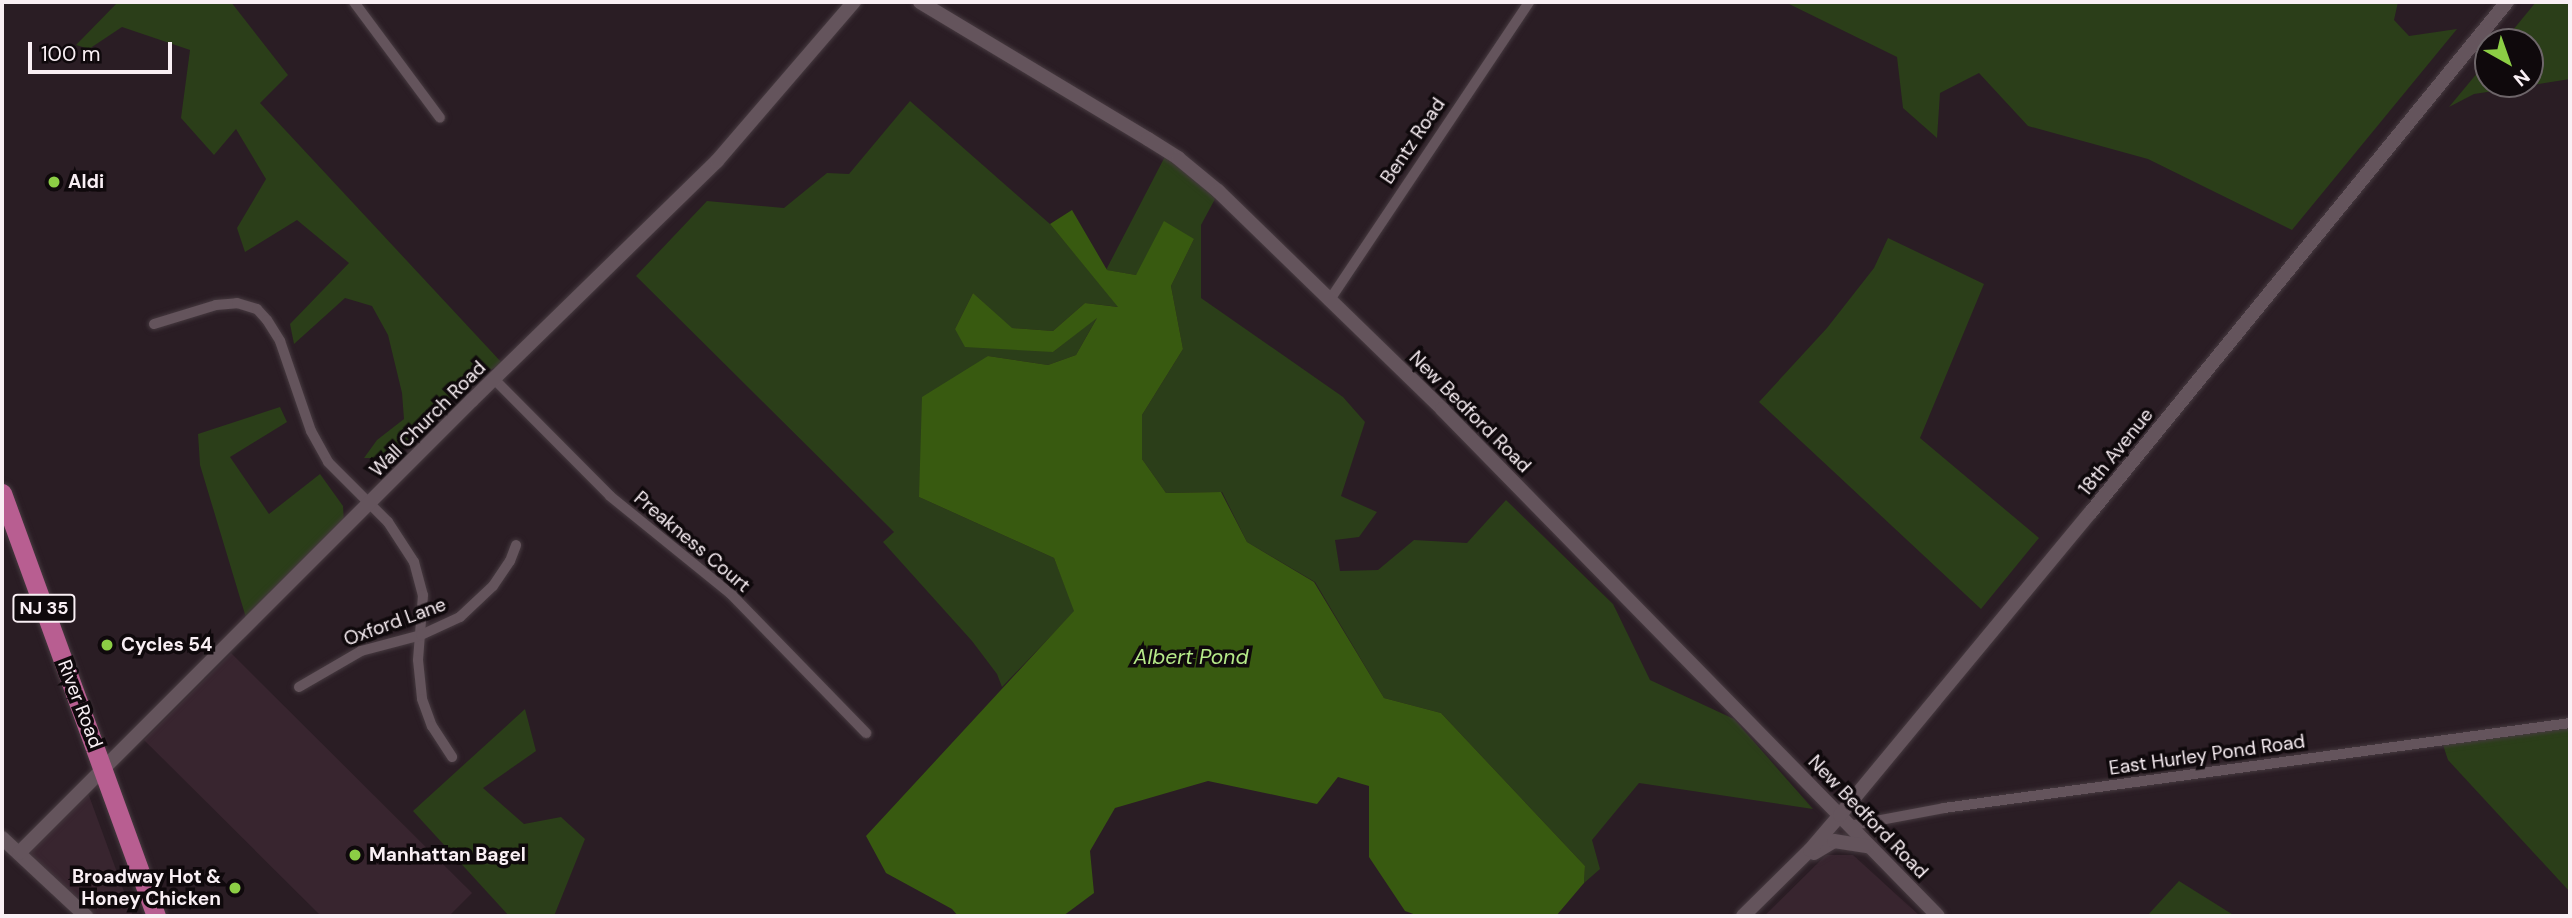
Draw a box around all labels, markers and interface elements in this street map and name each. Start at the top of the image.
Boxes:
scale bar [32,28,175,72]
north arrow [2474,28,2544,98]
text: 100 m [41,40,101,68]
text: N [2508,64,2535,92]
street label: Bentz Road [1376,94,1450,188]
place label: Aldi [68,171,104,193]
marker: Aldi [46,174,62,190]
street label: New Bedford Road [1404,346,1536,478]
street label: Wall Church Road [365,356,491,482]
street label: 18th Avenue [2074,404,2158,500]
street label: Preakness Court [629,487,755,597]
street label: Oxford Lane [341,593,449,651]
road number: NJ 35 [11,594,77,622]
place label: Cycles 54 [121,634,212,656]
marker: Cycles 54 [99,637,115,653]
water label: Albert Pond [1134,644,1248,670]
street label: River Road [53,657,107,751]
street label: East Hurley Pond Road [2108,730,2306,780]
street label: New Bedford Road [1803,751,1933,883]
place label: Manhattan Bagel [369,844,526,866]
marker: Manhattan Bagel [347,847,363,863]
place label: Broadway Hot & Honey Chicken [72,866,221,910]
marker: Broadway Hot & Honey Chicken [227,880,243,896]

